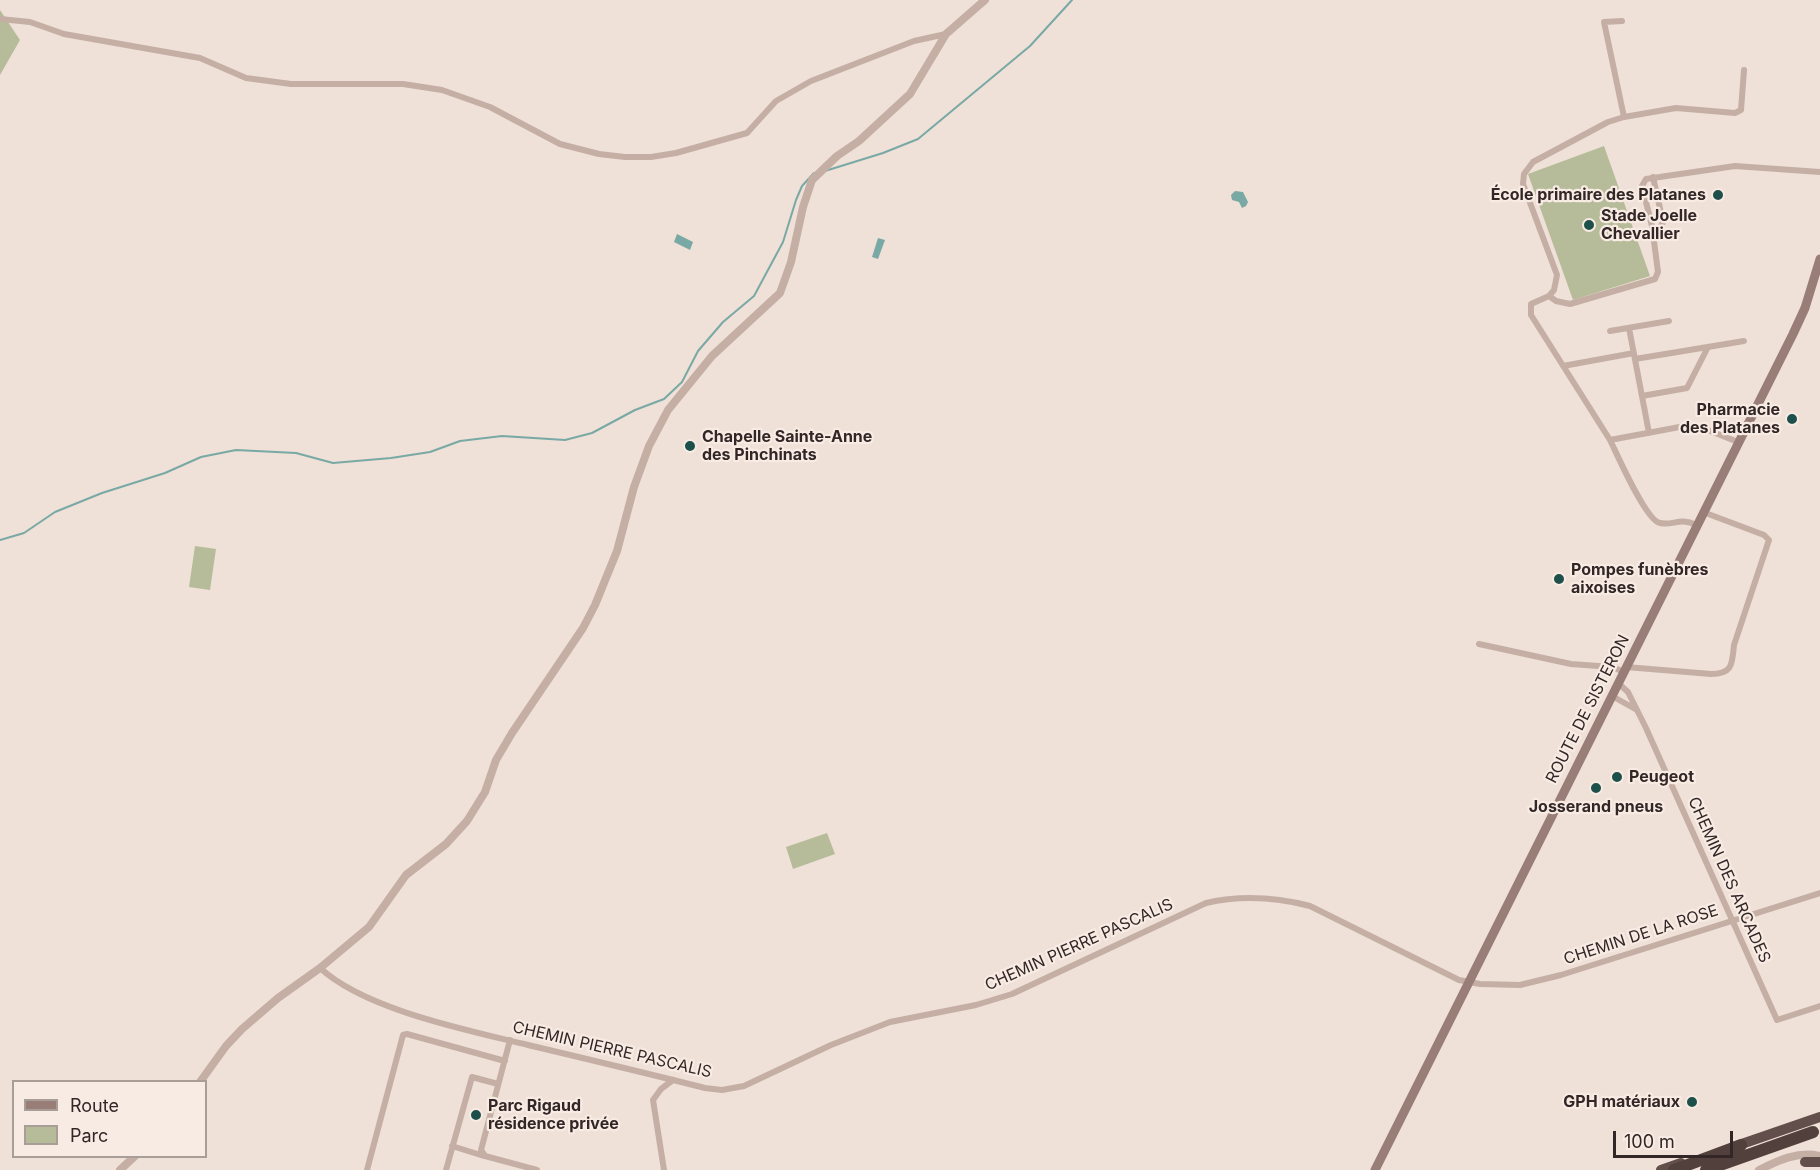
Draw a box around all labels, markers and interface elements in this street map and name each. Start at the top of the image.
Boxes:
place label: École primaire des Platanes [1491,185,1706,205]
marker: École primaire des Platanes [1711,188,1725,202]
place label: Stade Joelle Chevallier [1601,206,1697,244]
marker: Stade Joelle Chevallier [1582,218,1596,232]
place label: Pharmacie des Platanes [1680,400,1780,438]
marker: Pharmacie des Platanes [1785,412,1799,426]
place label: Chapelle Sainte-Anne des Pinchinats [702,427,872,465]
marker: Chapelle Sainte-Anne des Pinchinats [683,439,697,453]
place label: Pompes funèbres aixoises [1571,560,1709,598]
marker: Pompes funèbres aixoises [1552,572,1566,586]
street label: ROUTE DE SISTERON [1542,632,1634,786]
place label: Peugeot [1629,767,1694,787]
marker: Peugeot [1610,770,1624,784]
marker: Josserand pneus [1589,781,1603,795]
street label: CHEMIN DES ARCADES [1684,794,1774,966]
place label: Josserand pneus [1529,797,1663,817]
street label: CHEMIN PIERRE PASCALIS [982,895,1176,995]
street label: CHEMIN DE LA ROSE [1561,901,1721,969]
street label: CHEMIN PIERRE PASCALIS [511,1018,713,1082]
legend [12,1080,207,1158]
place label: GPH matériaux [1563,1092,1680,1112]
text: Route [70,1095,119,1116]
marker: GPH matériaux [1685,1095,1699,1109]
place label: Parc Rigaud résidence privée [488,1096,619,1134]
marker: Parc Rigaud résidence privée [469,1108,483,1122]
scale bar [1616,1119,1736,1157]
text: Parc [70,1125,108,1146]
text: 100 m [1624,1131,1675,1152]

